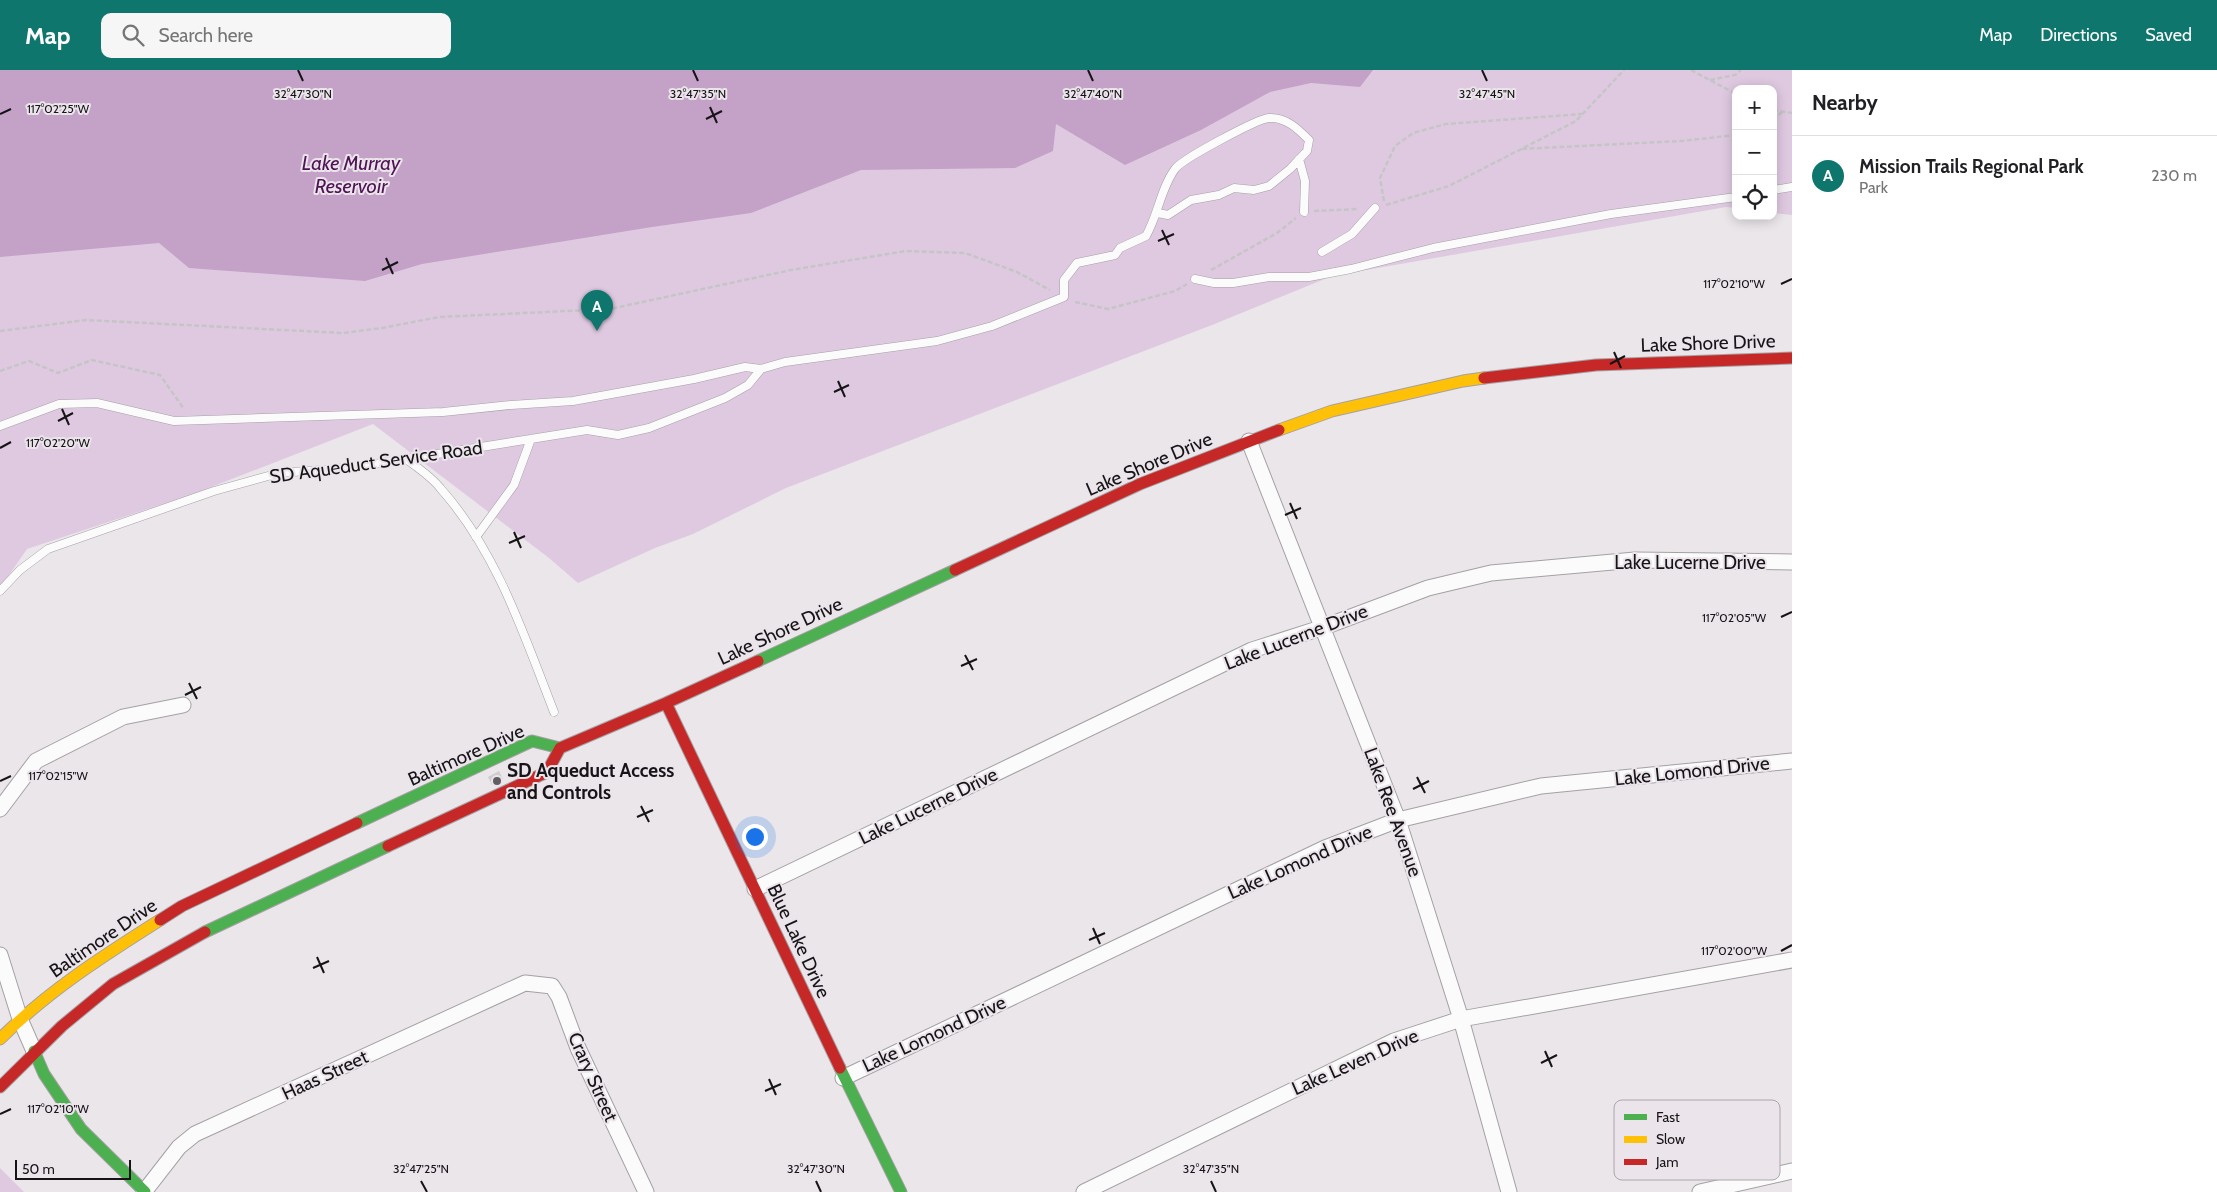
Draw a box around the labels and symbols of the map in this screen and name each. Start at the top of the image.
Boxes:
text: 32°47'30"N [274,86,332,101]
text: 32°47'35"N [670,86,726,101]
text: 32°47'40"N [1064,86,1122,101]
text: 32°47'45"N [1459,86,1515,101]
text: 117°02'25"W [27,101,90,116]
water label: Lake Murray Reservoir [302,151,401,198]
text: 117°02'10"W [1703,276,1765,291]
pin: A [581,290,613,331]
street label: Lake Shore Drive [1640,329,1776,357]
street label: Lake Shore Drive [1082,427,1216,501]
text: 117°02'20"W [26,435,91,450]
street label: SD Aqueduct Service Road [268,436,484,488]
street label: Lake Lucerne Drive [1614,551,1766,574]
street label: Lake Shore Drive [714,592,846,670]
street label: Lake Lucerne Drive [1221,599,1371,675]
text: 117°02'05"W [1702,610,1767,625]
street label: Baltimore Drive [404,719,528,791]
street label: Lake Ree Avenue [1359,744,1427,880]
street label: Lake Lomond Drive [1613,751,1771,791]
place label: SD Aqueduct Access and Controls [507,759,674,804]
street label: Lake Lucerne Drive [855,762,1001,850]
text: 117°02'15"W [28,768,88,783]
marker: SD Aqueduct Access and Controls [491,775,503,787]
street label: Lake Lomond Drive [1224,820,1376,904]
your location [742,824,768,850]
street label: Blue Lake Drive [763,880,836,1002]
street label: Baltimore Drive [45,893,161,982]
text: 117°02'00"W [1701,943,1768,958]
street label: Lake Lomond Drive [859,991,1010,1077]
street label: Lake Leven Drive [1288,1024,1422,1100]
street label: Crary Street [563,1029,623,1126]
street label: Haas Street [278,1045,372,1105]
legend [1614,1100,1780,1180]
text: 117°02'10"W [27,1101,89,1116]
text: Fast [1656,1108,1680,1126]
text: Slow [1656,1130,1685,1148]
text: Jam [1655,1153,1678,1171]
scale bar [15,1157,131,1180]
text: 32°47'25"N [393,1161,449,1176]
text: 32°47'30"N [787,1161,845,1176]
text: 32°47'35"N [1183,1161,1239,1176]

